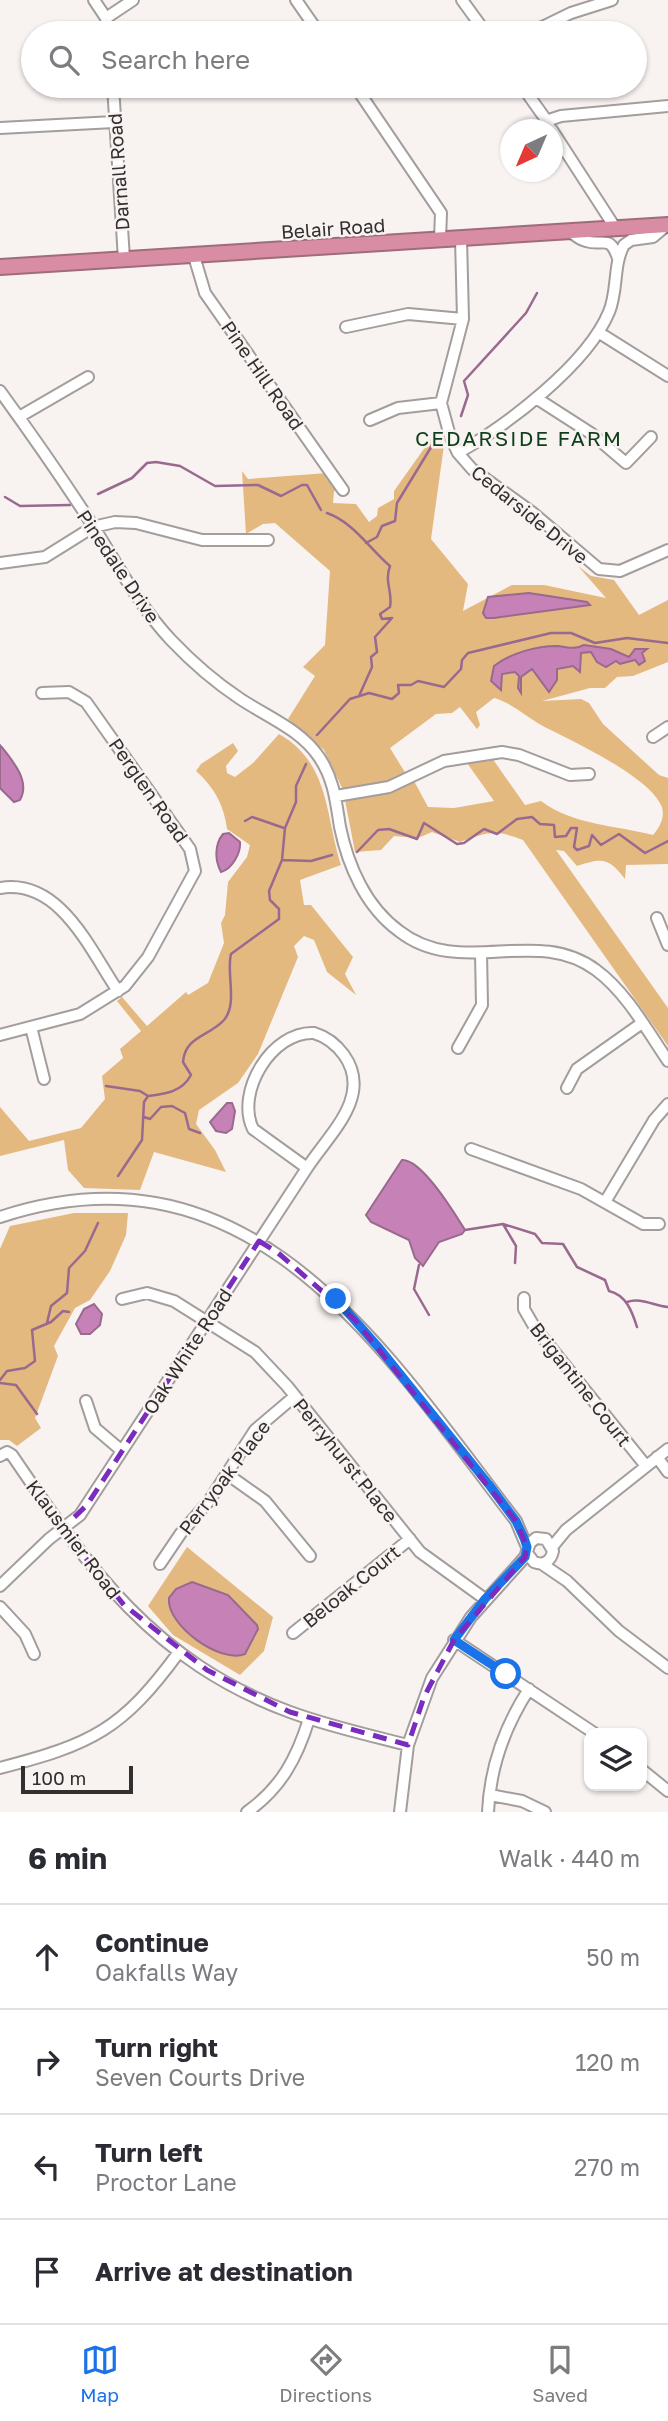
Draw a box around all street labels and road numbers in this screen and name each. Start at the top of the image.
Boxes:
street label: Darnall Road [102,113,134,231]
street label: Belair Road [280,213,386,243]
street label: Pine Hill Road [217,316,309,434]
street label: Cedarside Drive [467,460,593,568]
street label: Pinedale Drive [73,505,165,627]
street label: Perglen Road [105,733,193,847]
street label: Oak White Road [138,1284,236,1418]
street label: Brigantine Court [526,1318,636,1450]
street label: Perryhurst Place [289,1393,403,1527]
street label: Perryoak Place [174,1415,274,1539]
street label: Klausmier Road [22,1475,126,1603]
street label: Beloak Court [298,1540,404,1632]

